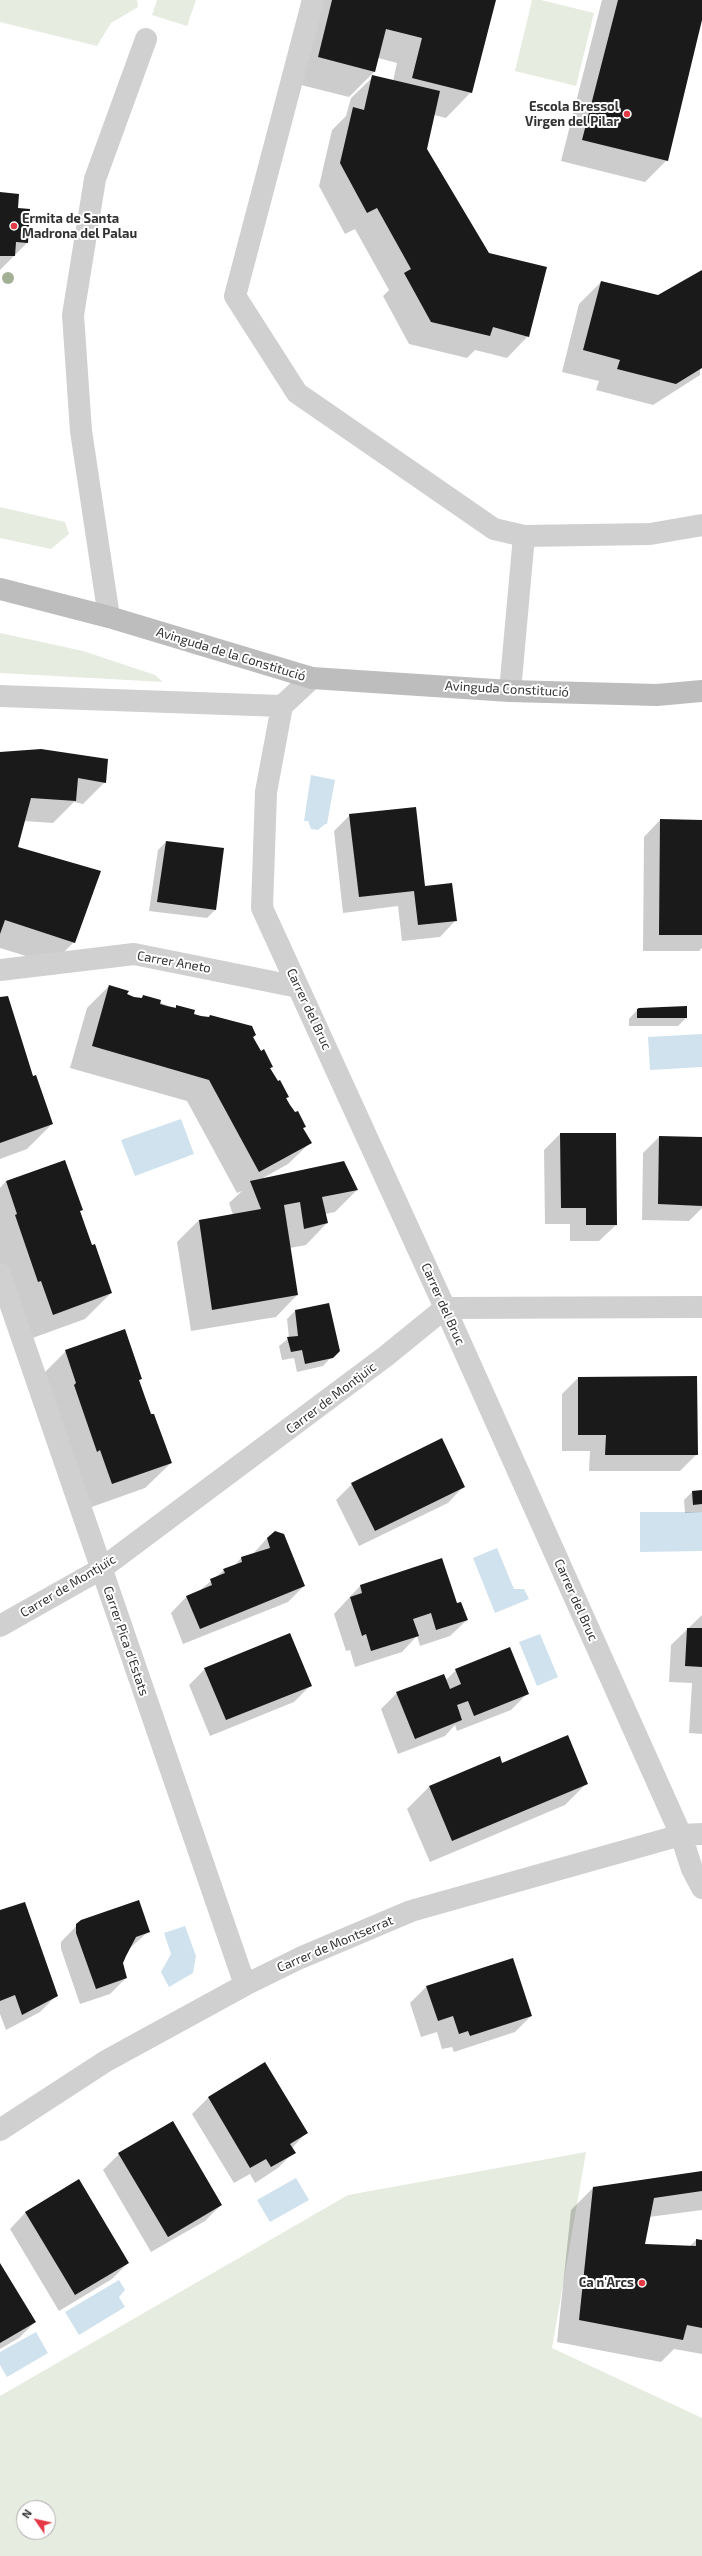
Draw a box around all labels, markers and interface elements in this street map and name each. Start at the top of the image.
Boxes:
place label: Escola Bressol Virgen del Pilar [525,99,619,130]
marker: Escola Bressol Virgen del Pilar [622,109,632,119]
place label: Ermita de Santa Madrona del Palau [22,211,137,242]
marker: Ermita de Santa Madrona del Palau [9,221,19,231]
street label: Avinguda de la Constitució [154,624,308,684]
street label: Avinguda Constitució [445,678,569,700]
street label: Carrer Aneto [136,948,212,976]
street label: Carrer del Bruc [283,966,335,1052]
street label: Carrer del Bruc [418,1261,468,1347]
street label: Carrer de Montjuïc [283,1359,379,1437]
street label: Carrer de Montjuïc [17,1551,119,1621]
street label: Carrer del Bruc [551,1557,601,1643]
street label: Carrer Pica d'Estats [100,1584,152,1698]
street label: Carrer de Montserrat [275,1912,395,1976]
place label: Ca n'Arcs [579,2275,634,2291]
marker: Ca n'Arcs [637,2278,647,2288]
north arrow [16,2500,56,2540]
text: N [19,2507,34,2521]

